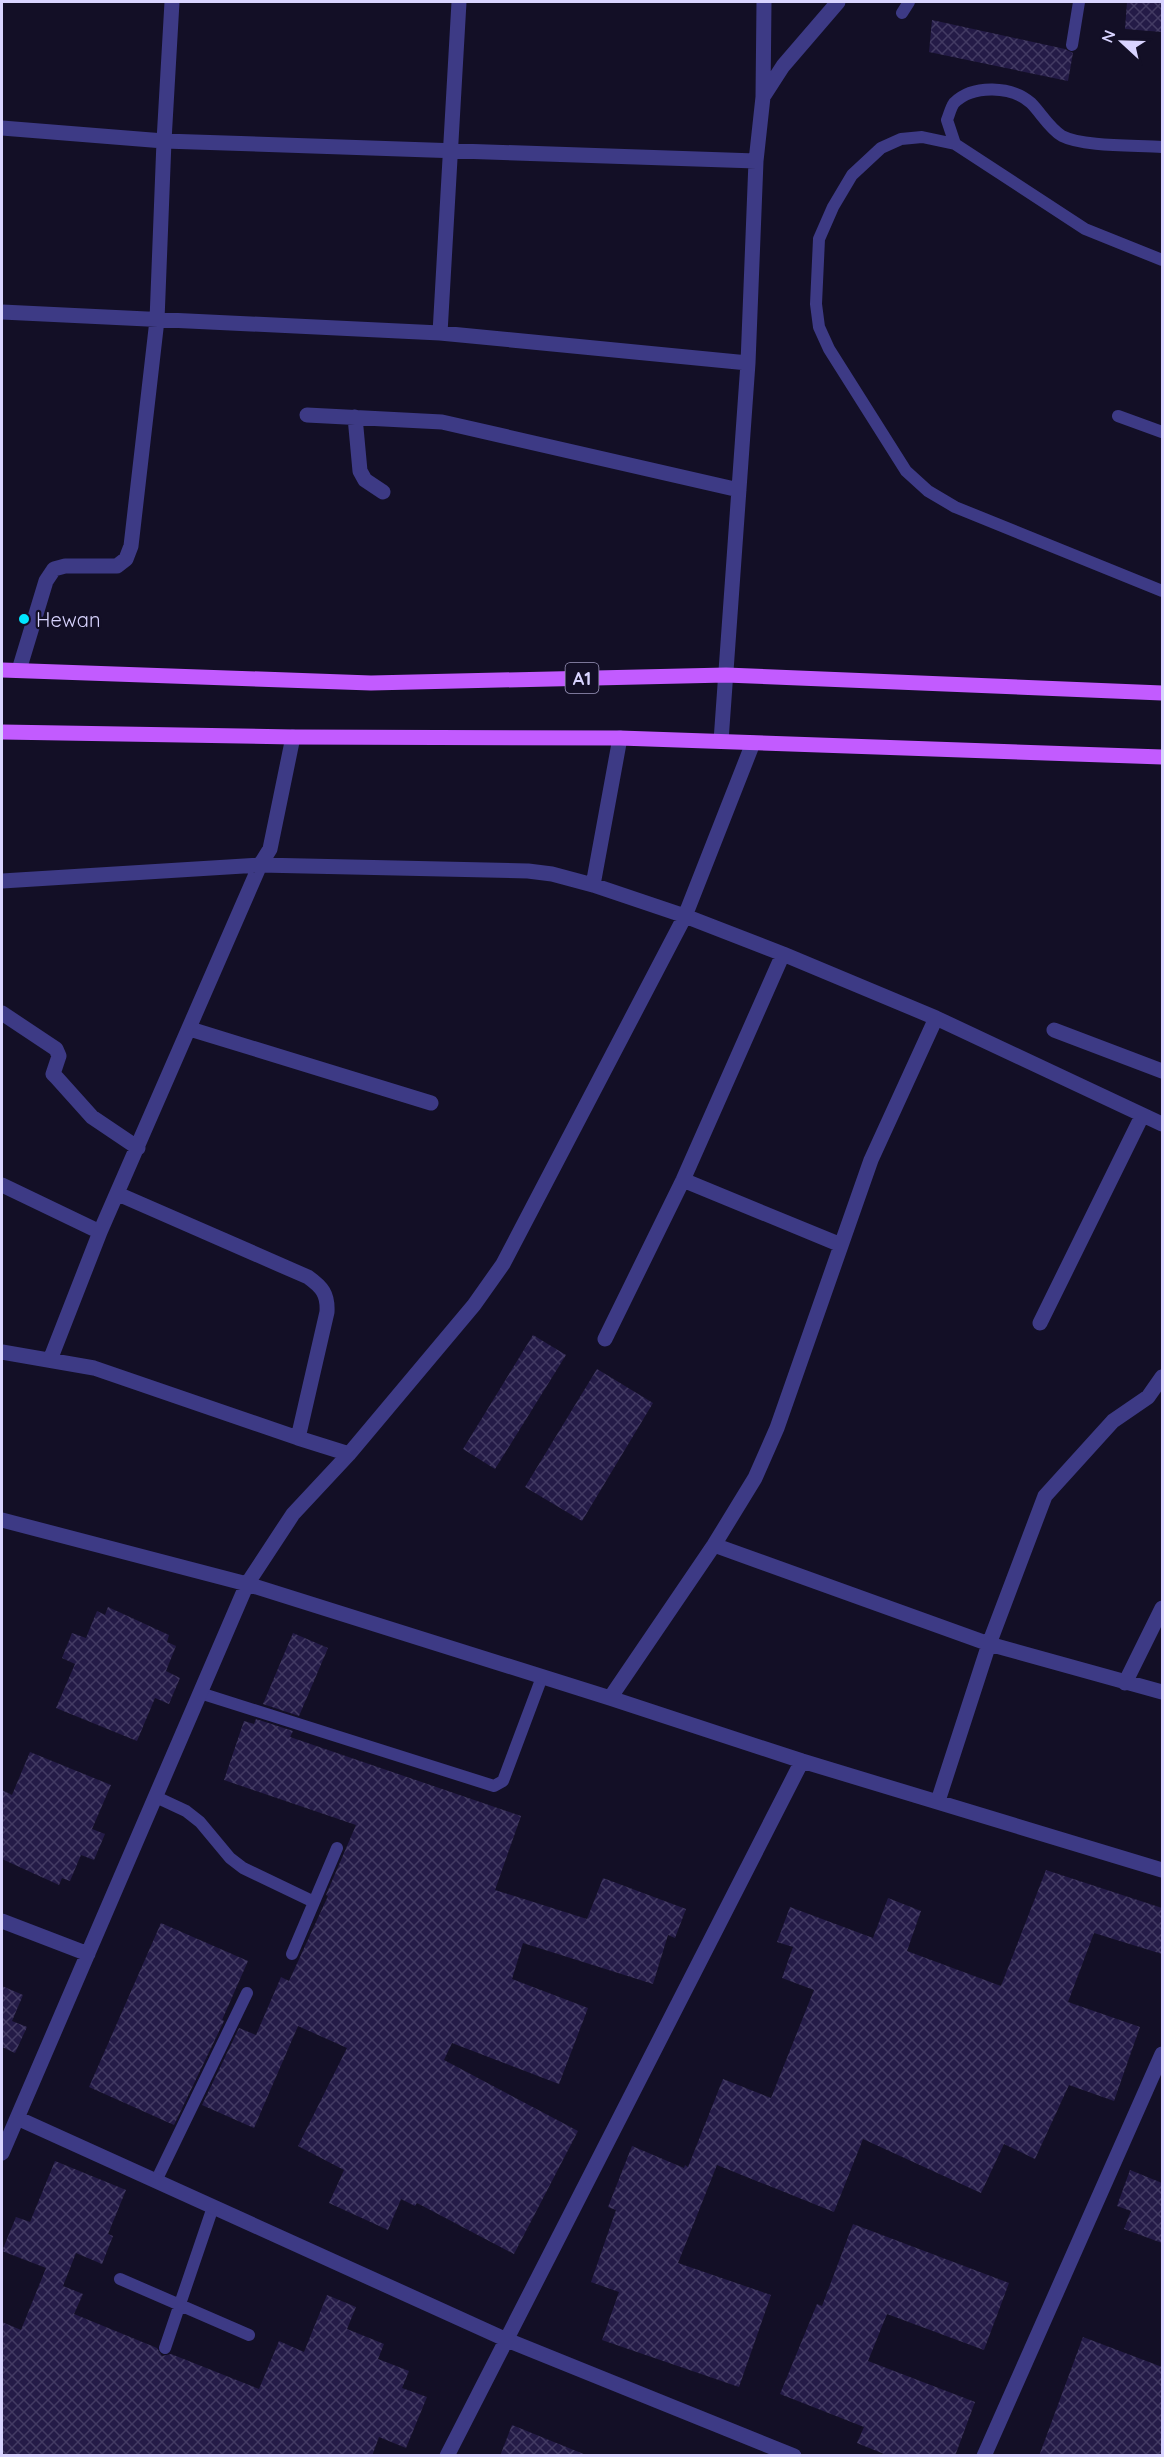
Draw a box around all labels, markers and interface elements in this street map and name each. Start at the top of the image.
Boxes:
north arrow [1092,12,1152,72]
text: N [1097,27,1120,46]
place label: Hewan [36,607,101,632]
marker: Hewan [17,612,31,626]
road number: A1 [566,663,598,693]

